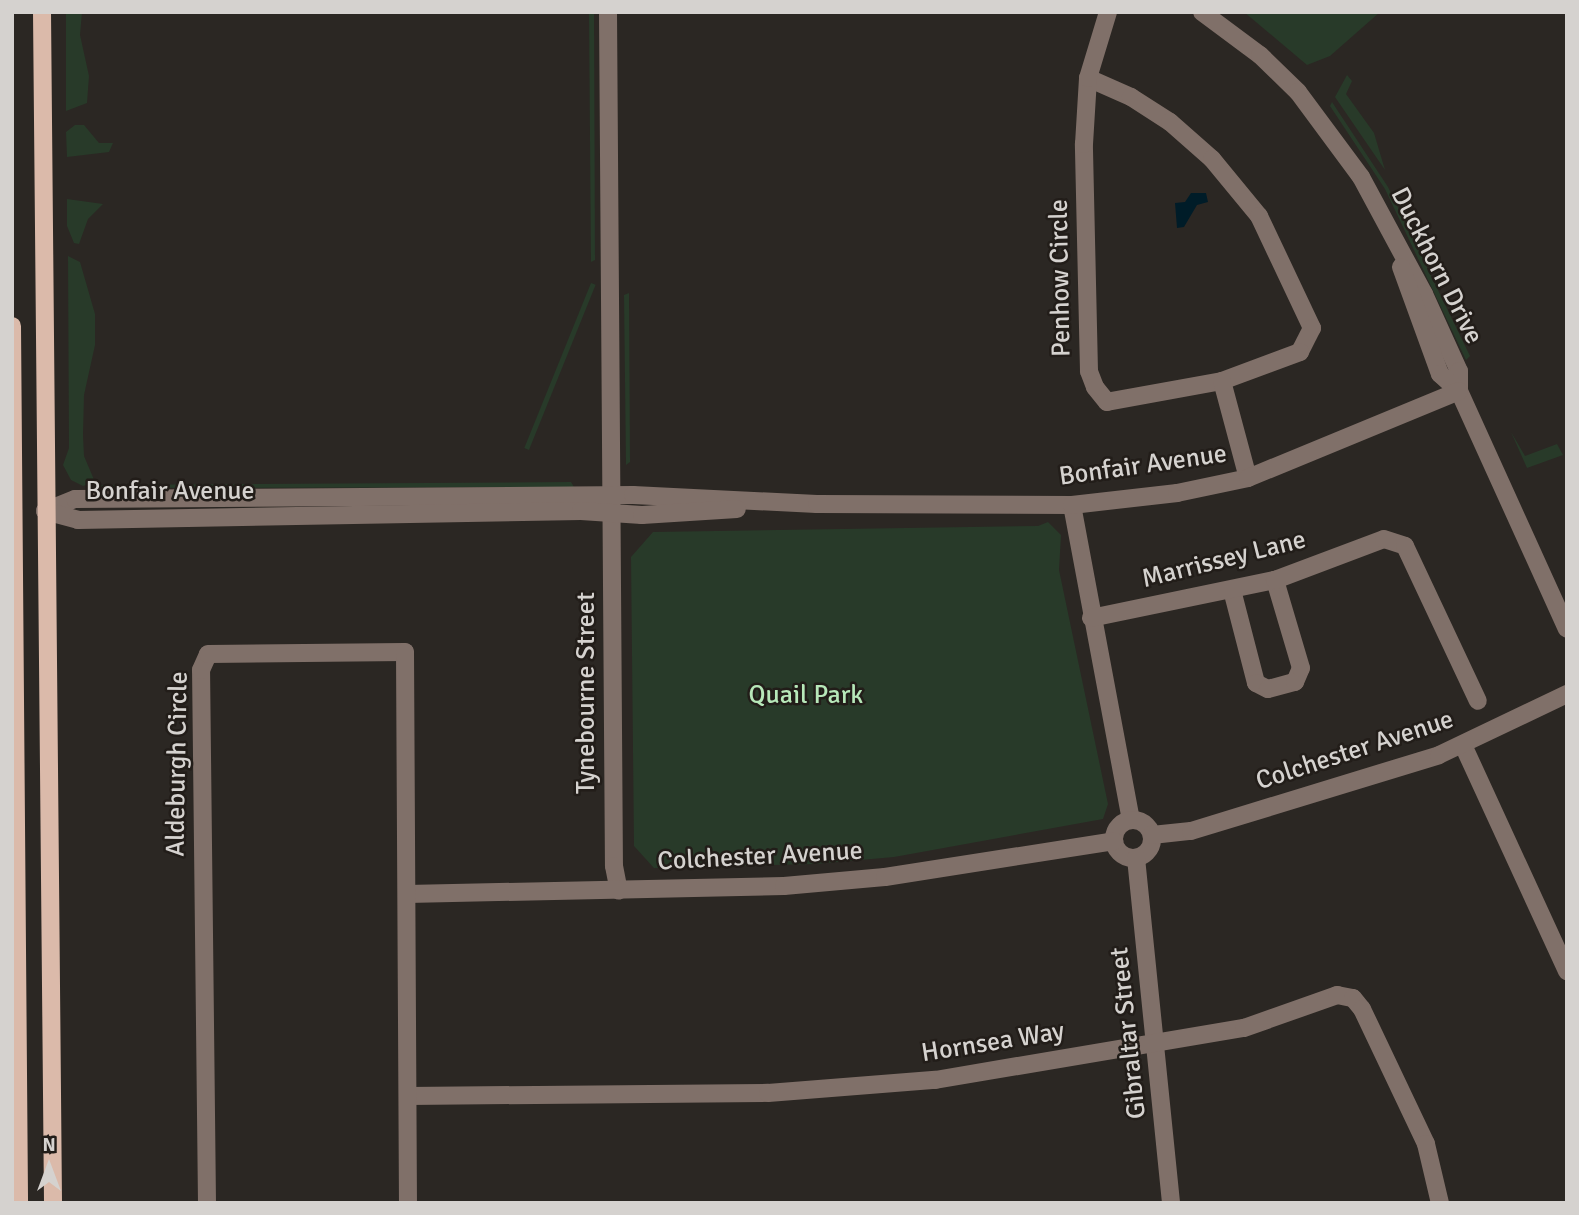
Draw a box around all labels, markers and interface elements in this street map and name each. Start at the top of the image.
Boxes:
street label: Duckhorn Drive [1383,182,1489,350]
street label: Penhow Circle [1044,199,1078,357]
street label: Bonfair Avenue [1057,439,1229,493]
street label: Bonfair Avenue [85,476,255,508]
street label: Marrissey Lane [1139,525,1309,595]
street label: Tynebourne Street [571,592,603,794]
street label: Aldeburgh Circle [161,671,195,857]
park label: Quail Park [749,680,863,712]
street label: Colchester Avenue [1252,704,1458,798]
street label: Colchester Avenue [656,836,864,878]
street label: Gibraltar Street [1104,946,1154,1120]
street label: Hornsea Way [919,1016,1067,1070]
north arrow [14,1131,84,1201]
text: N [42,1133,56,1157]

